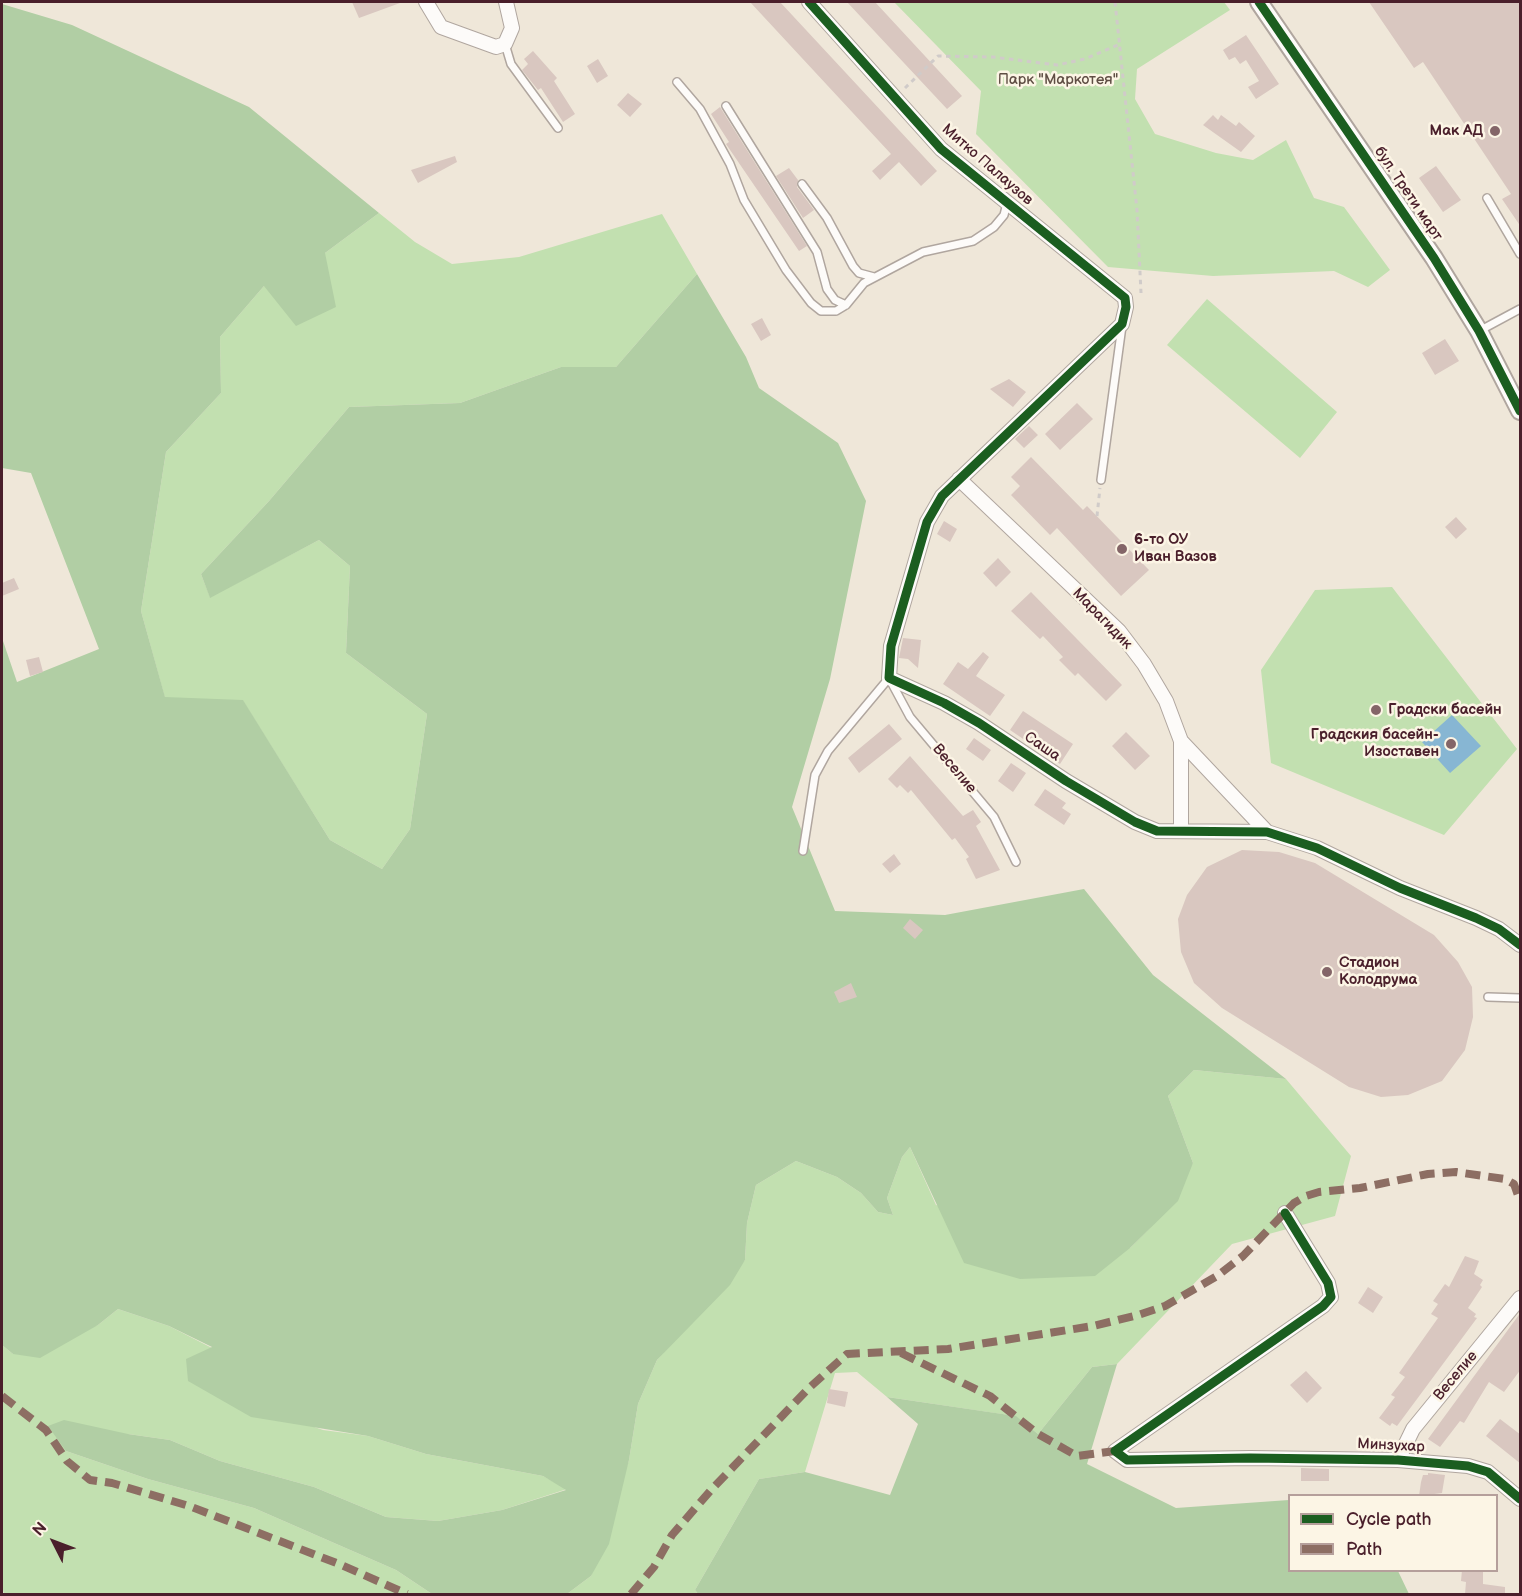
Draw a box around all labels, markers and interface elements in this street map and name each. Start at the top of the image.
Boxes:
park label: Парк "Маркотея" [998,71,1118,89]
street label: Митко Палаузов [938,121,1036,209]
place label: Мак АД [1430,122,1483,140]
marker: Мак АД [1488,124,1502,138]
street label: бул. Трети март [1370,144,1446,244]
place label: 6-то ОУ Иван Вазов [1134,531,1217,566]
marker: 6-то ОУ Иван Вазов [1115,542,1129,556]
street label: Марагидик [1068,585,1136,653]
place label: Градски басейн [1388,701,1502,719]
marker: Градски басейн [1369,703,1383,717]
place label: Градския басейн- Изоставен [1311,726,1439,761]
street label: Саша [1021,729,1063,765]
marker: Градския басейн- Изоставен [1444,737,1458,751]
street label: Веселие [928,741,980,797]
place label: Стадион Колодрума [1339,954,1417,989]
marker: Стадион Колодрума [1320,965,1334,979]
street label: Веселие [1430,1348,1482,1404]
street label: Минзухар [1357,1435,1425,1457]
legend [1288,1494,1498,1572]
text: Cycle path [1346,1509,1432,1530]
north arrow [24,1512,84,1572]
text: N [29,1519,51,1540]
text: Path [1346,1539,1382,1560]

